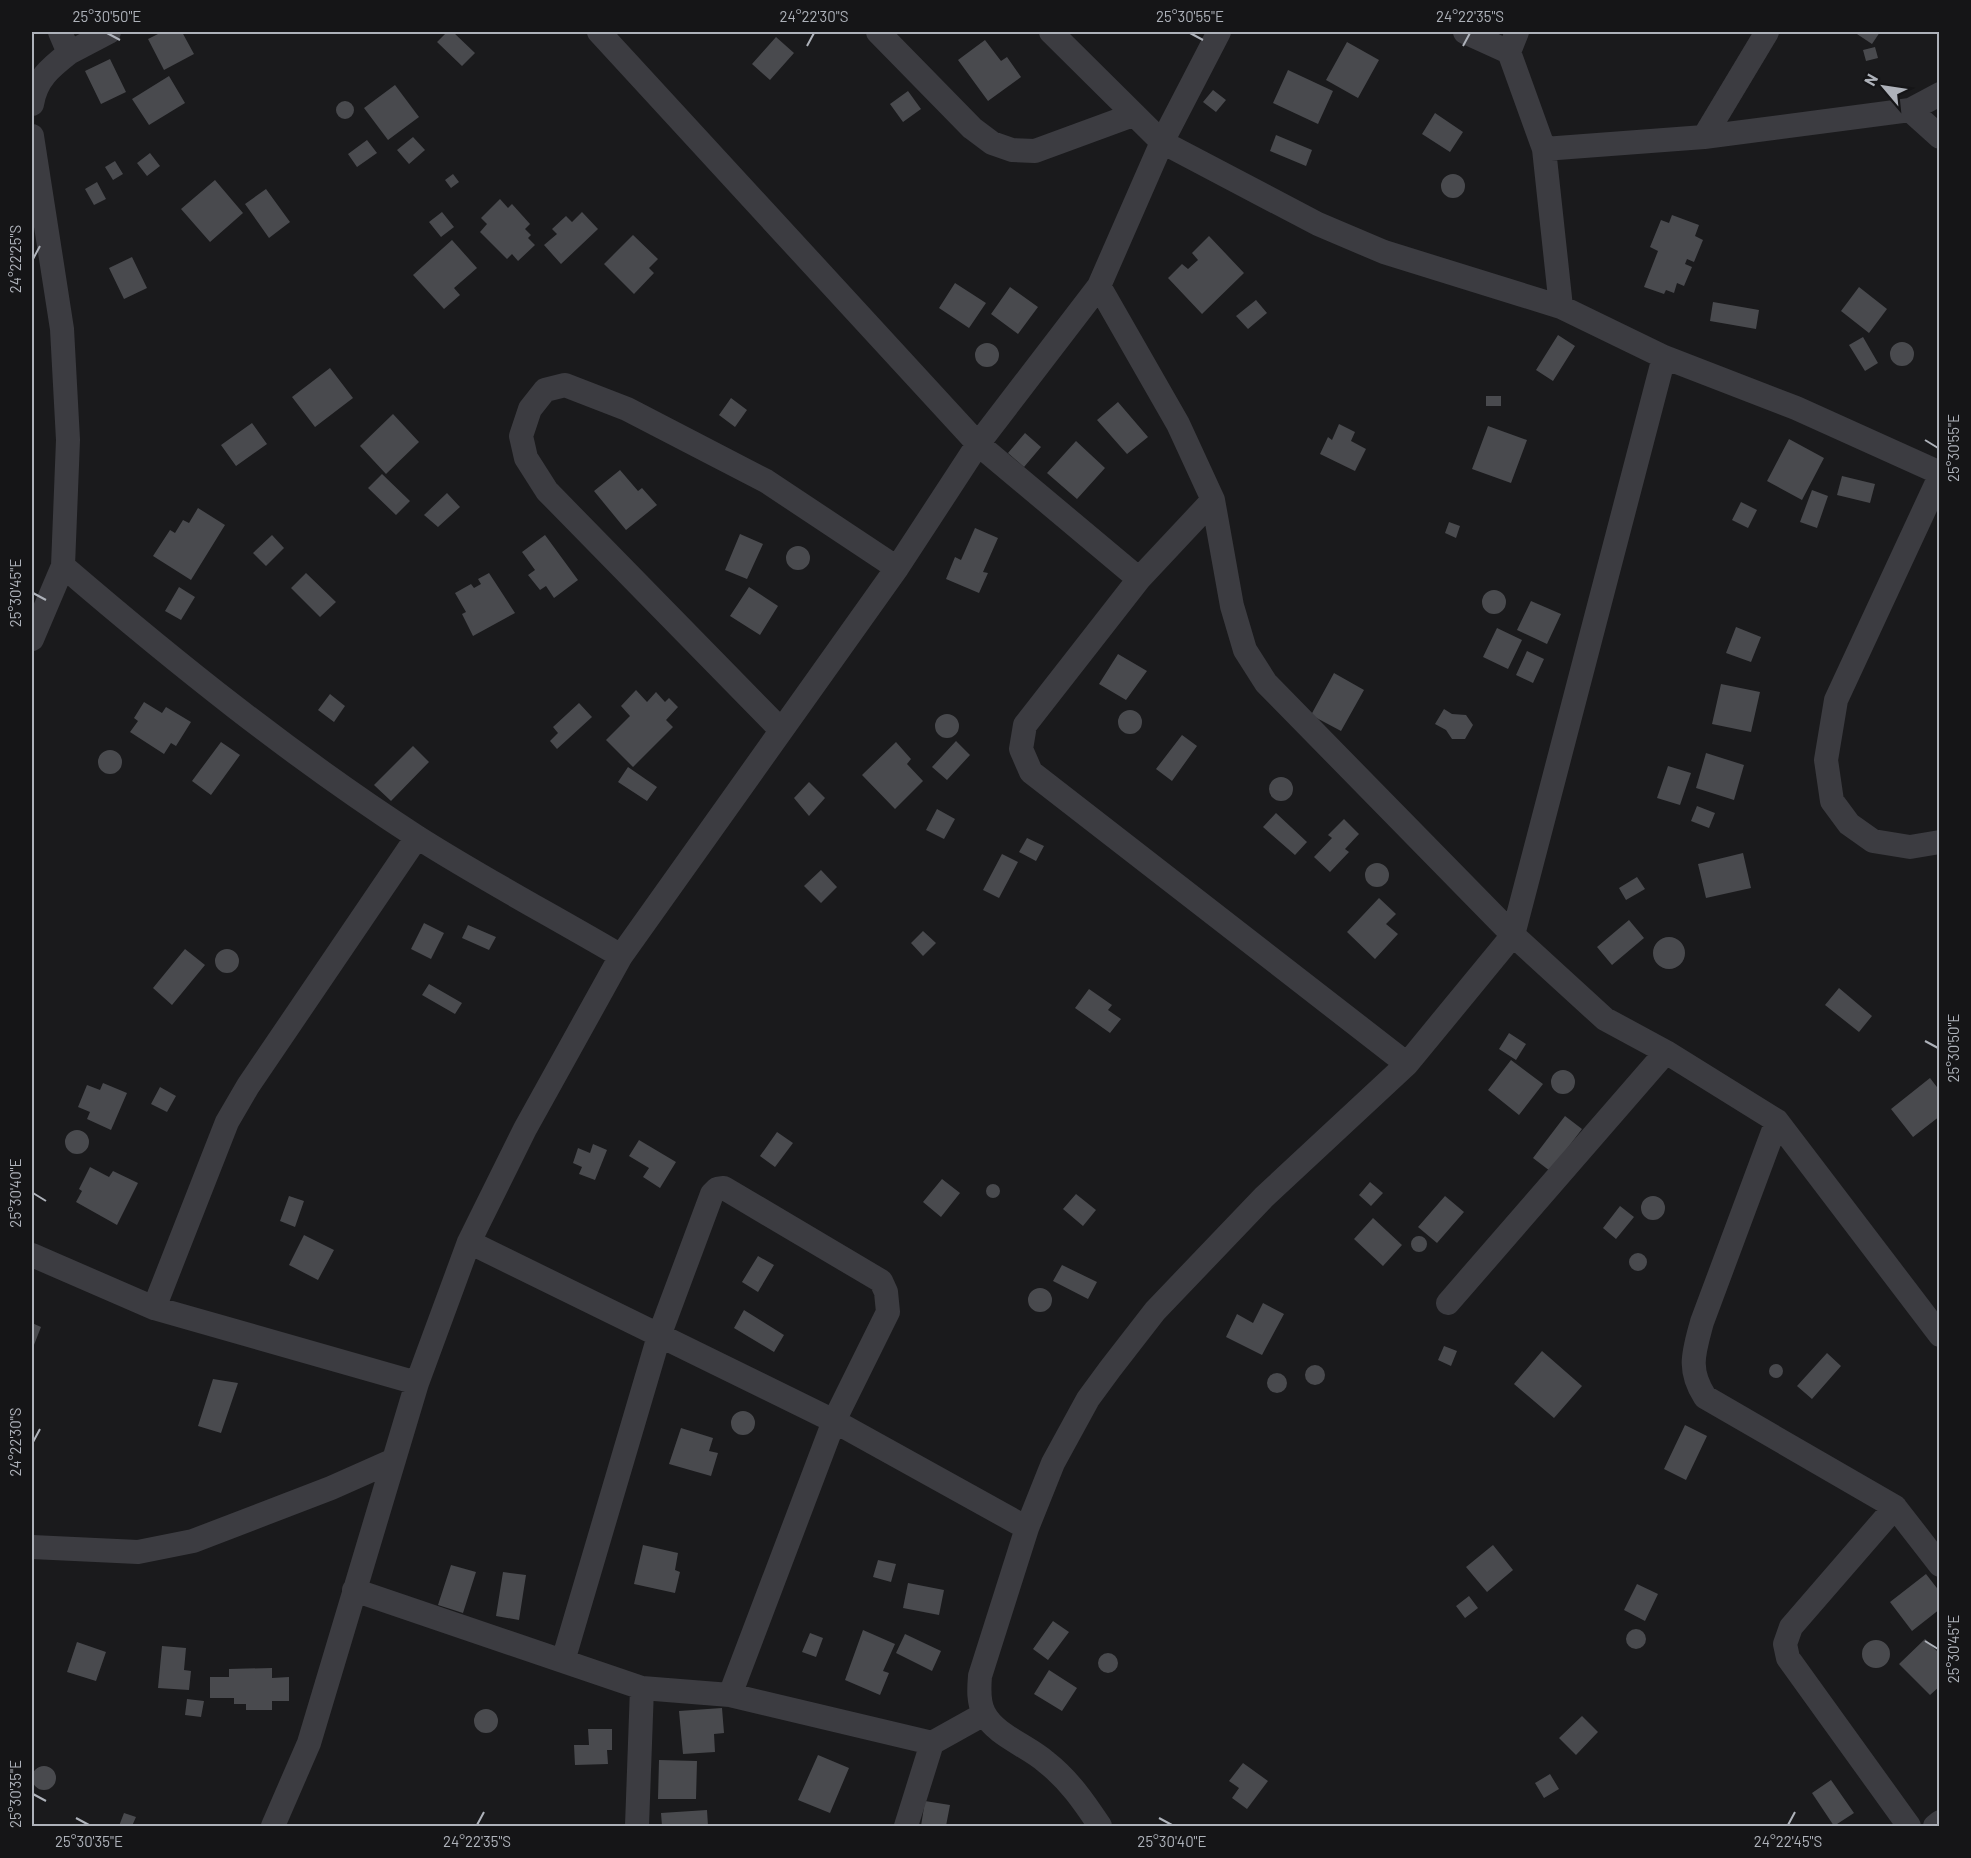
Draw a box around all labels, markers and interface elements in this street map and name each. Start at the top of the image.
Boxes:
text: 25°30'50"E [73,7,141,25]
text: 24°22'30"S [780,7,849,25]
text: 25°30'55"E [1156,7,1224,25]
text: 24°22'35"S [1436,7,1504,25]
north arrow [1854,57,1914,117]
text: N [1860,70,1881,89]
text: 24°22'25"S [6,225,24,293]
text: 25°30'55"E [1944,414,1962,482]
text: 25°30'45"E [6,559,24,627]
text: 25°30'50"E [1944,1014,1962,1082]
text: 25°30'40"E [6,1158,24,1228]
text: 24°22'30"S [6,1408,24,1477]
text: 25°30'45"E [1944,1615,1962,1683]
text: 25°30'35"E [6,1760,24,1828]
text: 25°30'35"E [55,1832,123,1850]
text: 24°22'35"S [443,1832,511,1850]
text: 25°30'40"E [1137,1832,1207,1850]
text: 24°22'45"S [1754,1832,1822,1850]

